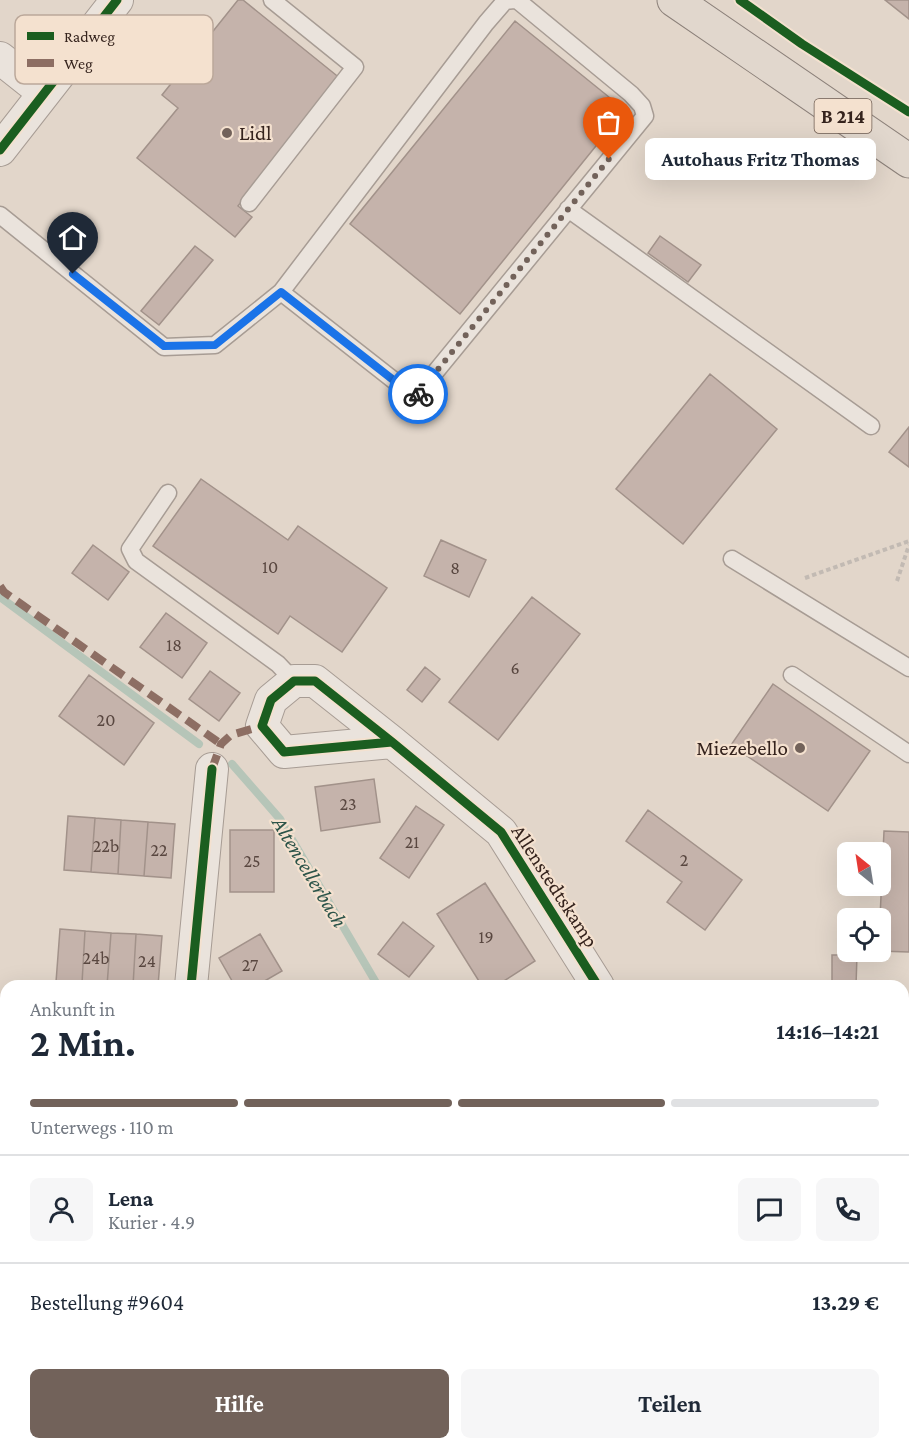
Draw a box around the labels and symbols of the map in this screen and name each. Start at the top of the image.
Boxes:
legend [15,15,213,84]
text: Radweg [64,28,115,46]
text: Weg [64,55,93,73]
pin [583,97,634,159]
road number: B 214 [814,99,872,133]
place label: Lidl [239,121,272,145]
marker: Lidl [220,126,234,140]
callout: Autohaus Fritz Thomas [645,138,876,180]
pin [47,212,98,274]
courier [388,364,448,424]
house number: 10 [262,557,278,577]
house number: 8 [450,558,460,578]
house number: 18 [166,635,182,655]
house number: 6 [510,658,520,678]
house number: 20 [97,710,115,730]
place label: Miezebello [696,736,788,760]
marker: Miezebello [793,741,807,755]
house number: 23 [339,794,357,814]
water label: Altencellerbach [267,811,353,932]
street label: Allenstedtskamp [506,820,604,952]
house number: 21 [405,832,419,852]
house number: 22b [93,836,119,856]
house number: 22 [150,840,168,860]
north arrow [837,842,891,896]
house number: 2 [680,850,688,870]
house number: 25 [243,851,261,871]
house number: 19 [478,927,494,947]
house number: 24b [82,948,110,968]
house number: 24 [138,951,156,971]
house number: 27 [242,955,258,975]

